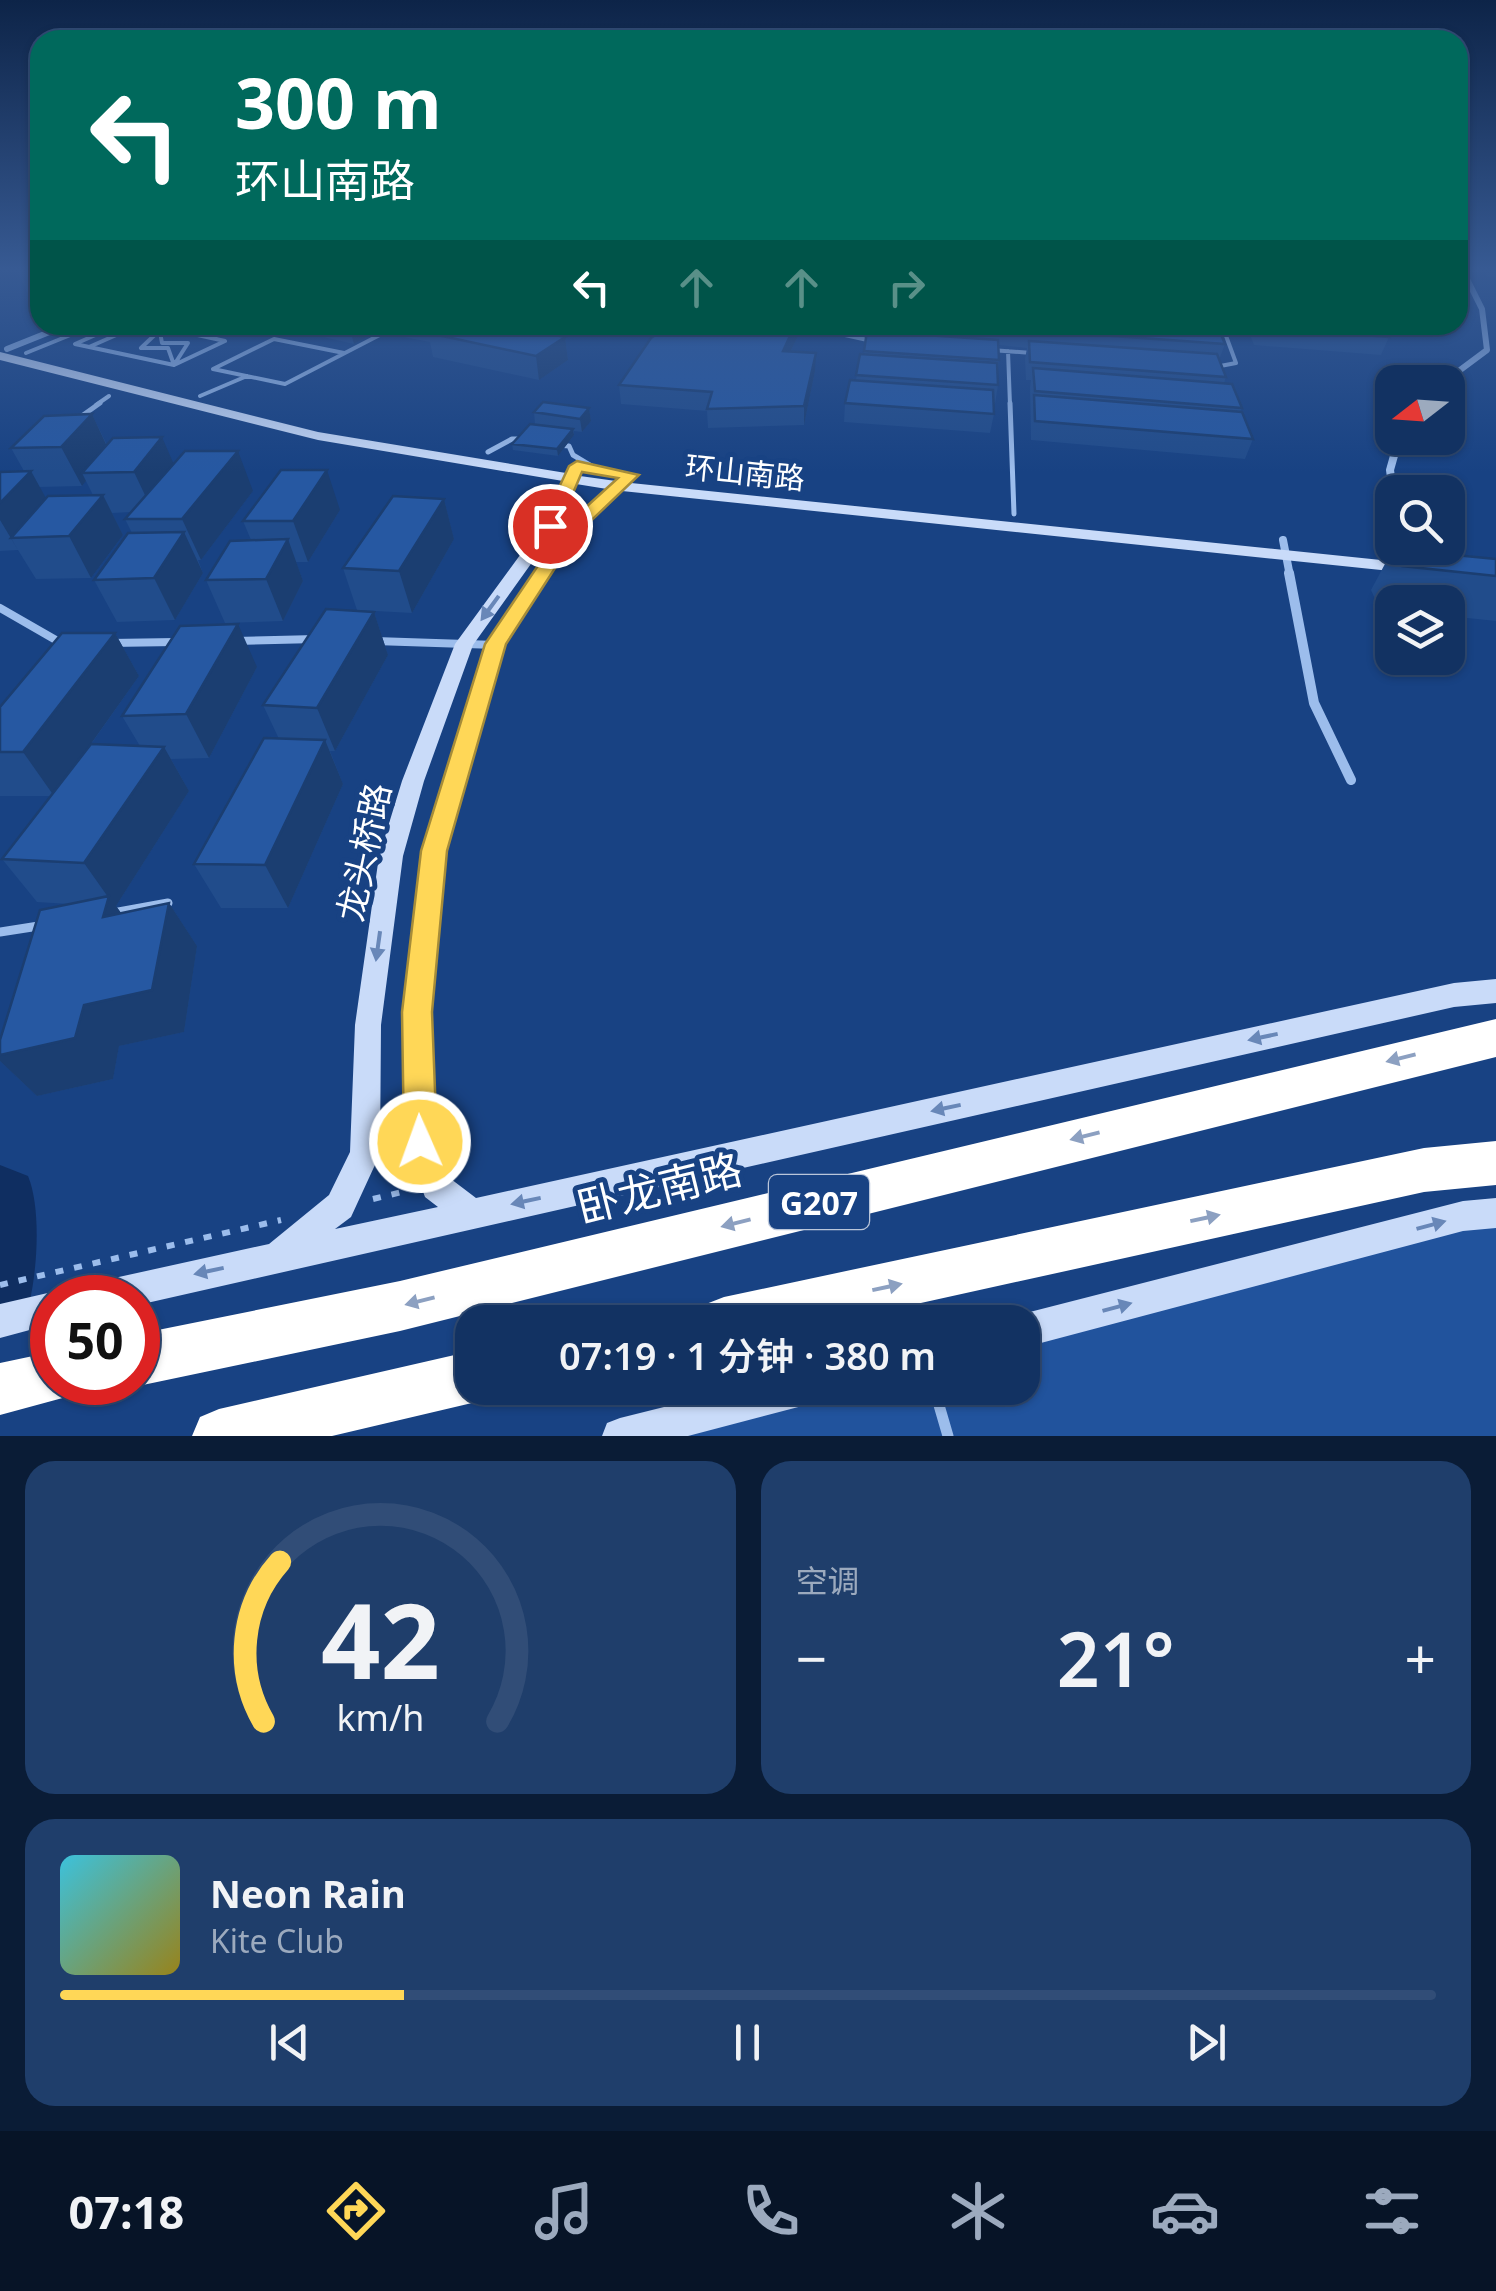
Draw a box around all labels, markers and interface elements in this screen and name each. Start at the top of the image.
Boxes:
text: 300 m [235,54,442,150]
icon: left [70,70,200,200]
text: 环山南路 [235,149,415,210]
icon: left [564,260,619,315]
icon: ahead [669,260,724,315]
icon: ahead [774,260,829,315]
icon: right [879,260,934,315]
north arrow [1375,365,1465,455]
map controls [1375,365,1465,675]
street label: 环山南路 [683,445,807,499]
button: search [1375,475,1465,565]
pin [508,484,593,569]
icon: arrive [523,499,578,554]
button: layers [1375,585,1465,675]
one-way arrow [481,595,501,621]
street label: 龙头桥路 [325,779,401,925]
one-way arrow [370,931,386,963]
one-way arrow [1247,1030,1278,1046]
one-way arrow [1385,1051,1416,1066]
position arrow [368,1090,472,1194]
one-way arrow [930,1100,961,1116]
one-way arrow [1069,1129,1100,1144]
street label: 卧龙南路 [571,1139,747,1235]
road number: G207 [769,1175,869,1229]
one-way arrow [510,1193,541,1209]
one-way arrow [1190,1210,1221,1225]
one-way arrow [720,1215,751,1231]
one-way arrow [1416,1216,1447,1232]
one-way arrow [193,1264,224,1279]
speed limit sign: 50 [30,1275,160,1405]
one-way arrow [872,1279,903,1294]
one-way arrow [404,1293,435,1309]
one-way arrow [1102,1298,1133,1314]
text: 07:19 · 1 分钟 · 380 m [559,1329,936,1381]
text: 空调 [796,1559,860,1602]
text: 42 [321,1568,440,1709]
text: 21° [1057,1607,1175,1709]
text: − [796,1620,827,1695]
text: + [1405,1620,1436,1695]
text: km/h [336,1693,424,1741]
text: Neon Rain [210,1867,406,1919]
text: Kite Club [210,1919,344,1962]
icon: previous [262,2015,317,2070]
icon: pause [720,2015,775,2070]
icon: next [1179,2015,1234,2070]
icon: directions [321,2176,391,2246]
icon: music [529,2176,599,2246]
icon: phone [736,2176,806,2246]
icon: climate [943,2176,1013,2246]
icon: car [1150,2176,1220,2246]
icon: filters [1357,2176,1427,2246]
text: 07:18 [69,2181,184,2242]

